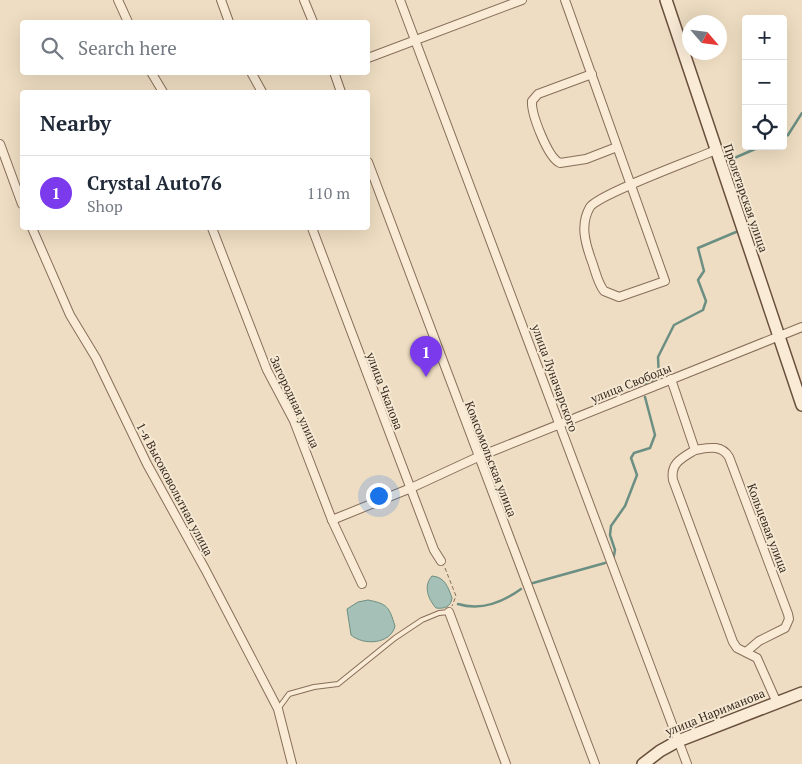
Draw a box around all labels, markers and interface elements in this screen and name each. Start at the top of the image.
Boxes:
north arrow [682,15,727,60]
map controls [742,15,787,150]
button: + [742,15,787,60]
search box [20,20,370,75]
icon: search [38,34,66,62]
text: Search here [78,35,177,60]
button: − [742,60,787,105]
button: locate [742,105,787,150]
text: Nearby [40,109,111,137]
street label: Пролетарская улица [720,142,772,254]
text: Crystal Auto76 [87,170,222,195]
text: 1 [51,182,61,204]
text: 110 m [307,182,350,204]
text: Shop [87,195,123,217]
street label: улица Луначарского [528,321,582,434]
pin: 1 [410,336,442,377]
street label: улица Чкалова [363,349,407,432]
street label: Загородная улица [267,353,323,451]
street label: улица Свободы [588,360,673,406]
street label: Комсомольская улица [462,399,520,519]
street label: 1-я Высоковольтная улица [133,420,217,558]
street label: Кольцевая улица [744,481,792,575]
your location [366,483,392,509]
street label: улица Нариманова [662,685,767,739]

